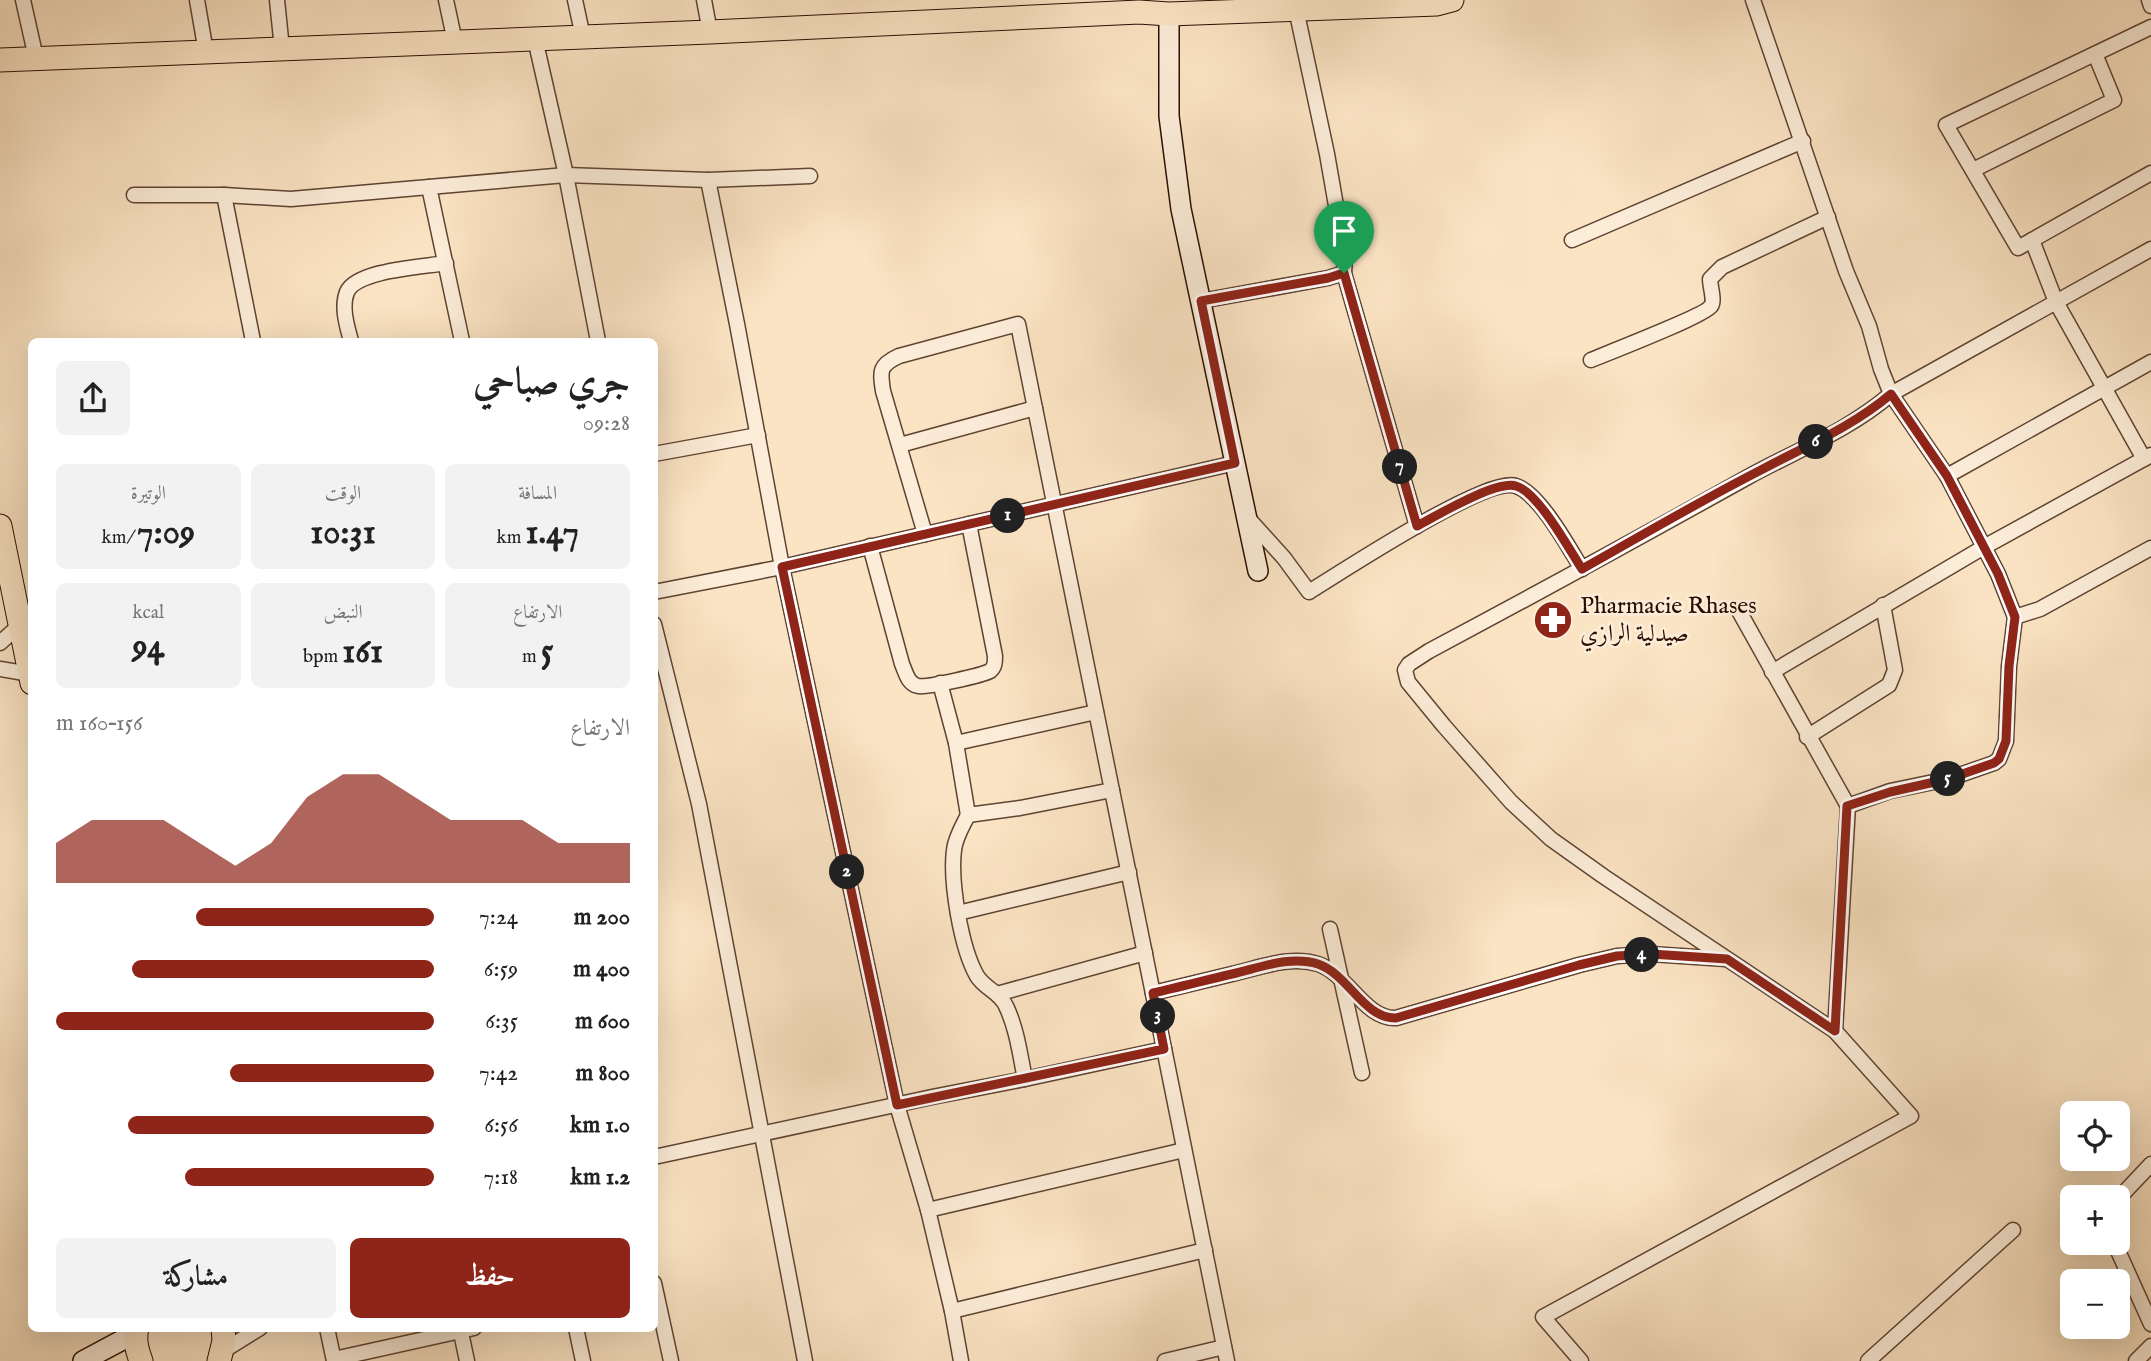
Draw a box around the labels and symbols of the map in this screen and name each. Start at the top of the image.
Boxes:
pin [1314,201,1374,273]
pin: 6 [1798,424,1834,460]
pin: 7 [1382,449,1418,484]
pin: 1 [990,498,1026,534]
place label: Pharmacie Rhases صيدلية الرازي [1580,591,1757,652]
pharmacy icon: Pharmacie Rhases صيدلية الرازي [1532,599,1574,641]
pin: 5 [1930,762,1966,796]
pin: 2 [830,854,864,890]
pin: 4 [1624,937,1660,972]
pin: 3 [1140,998,1176,1034]

